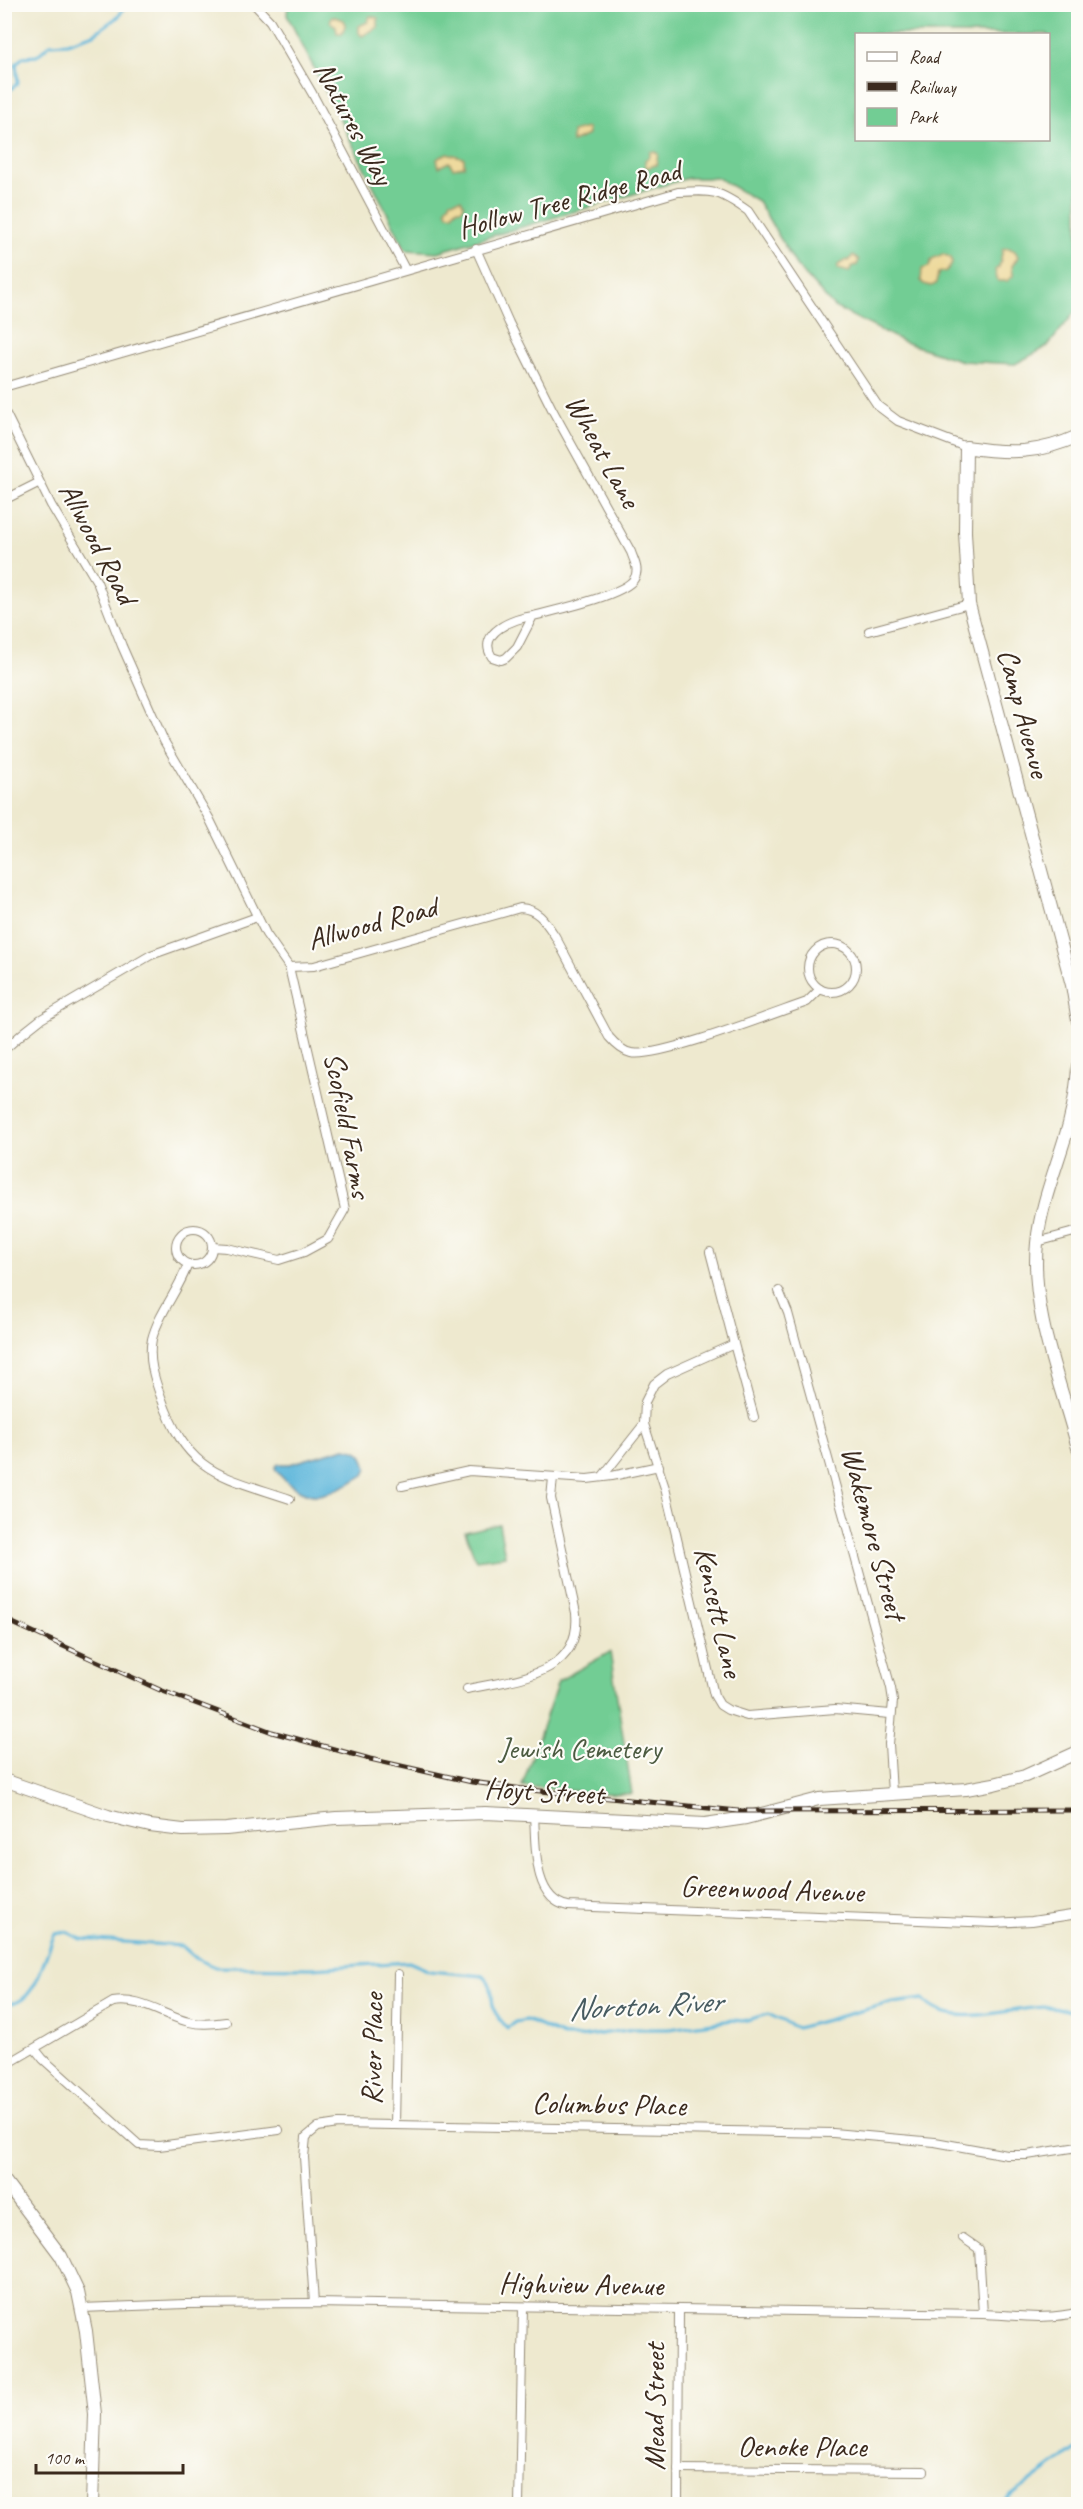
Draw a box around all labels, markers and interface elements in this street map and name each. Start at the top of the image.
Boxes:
legend [855,33,1050,141]
text: Road [909,46,942,68]
street label: Natures Way [306,55,404,194]
text: Railway [909,76,957,98]
text: Park [909,106,939,128]
street label: Hollow Tree Ridge Road [454,150,689,247]
street label: Wheat Lane [556,388,651,516]
street label: Allwood Road [50,476,148,614]
street label: Camp Avenue [989,644,1060,784]
street label: Allwood Road [303,886,445,958]
street label: Scofield Farms [315,1049,381,1204]
street label: Wakemore Street [833,1442,916,1628]
street label: Kensett Lane [686,1543,753,1683]
park label: Jewish Cemetery [497,1729,664,1767]
street label: Hoyt Street [483,1769,608,1813]
street label: Greenwood Avenue [680,1867,866,1911]
water label: Noroton River [567,1980,727,2029]
street label: River Place [352,1991,392,2105]
street label: Columbus Place [532,2084,689,2124]
street label: Highview Avenue [499,2264,666,2304]
street label: Mead Street [635,2340,673,2471]
street label: Oenoke Place [737,2427,869,2465]
scale bar [36,2437,183,2475]
text: 100 m [45,2447,86,2469]

